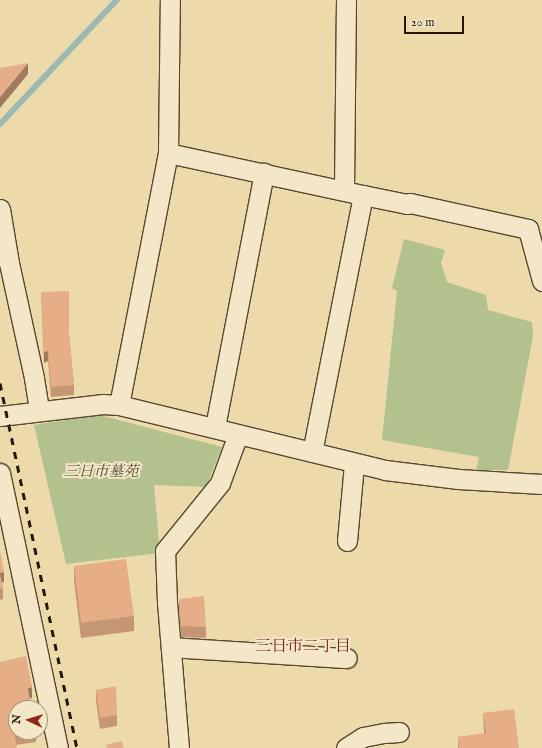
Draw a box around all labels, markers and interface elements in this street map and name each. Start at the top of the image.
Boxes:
scale bar [406,8,466,34]
text: 20 m [411,15,434,30]
park label: 三日市墓苑 [64,463,138,481]
district label: 三日市二丁目 [255,637,351,657]
north arrow [8,700,48,740]
text: N [10,714,24,724]

